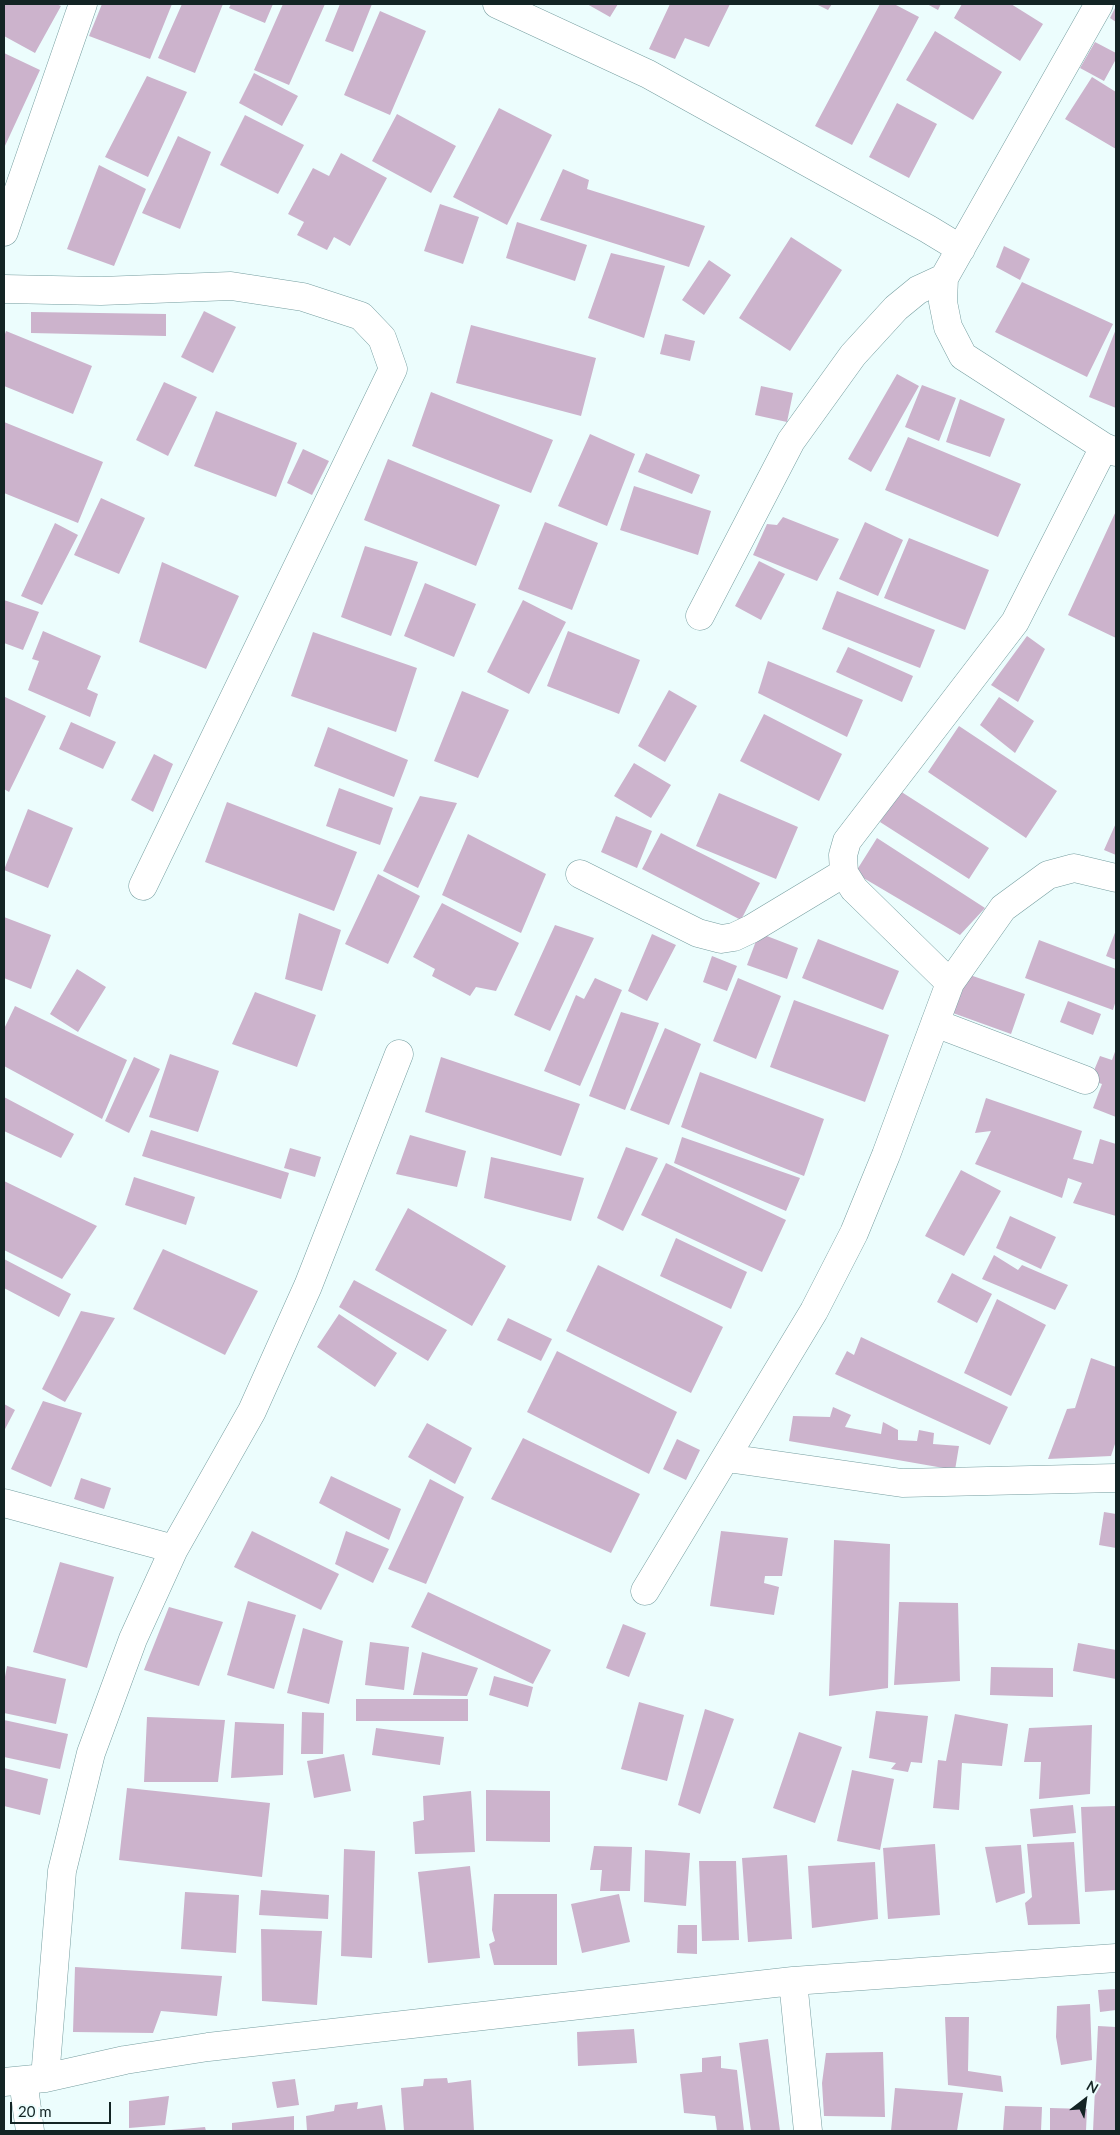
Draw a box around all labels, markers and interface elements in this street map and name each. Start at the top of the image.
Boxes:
north arrow [1060,2075,1110,2125]
text: N [1084,2077,1102,2097]
scale bar [12,2092,114,2124]
text: 20 m [18,2102,52,2120]

